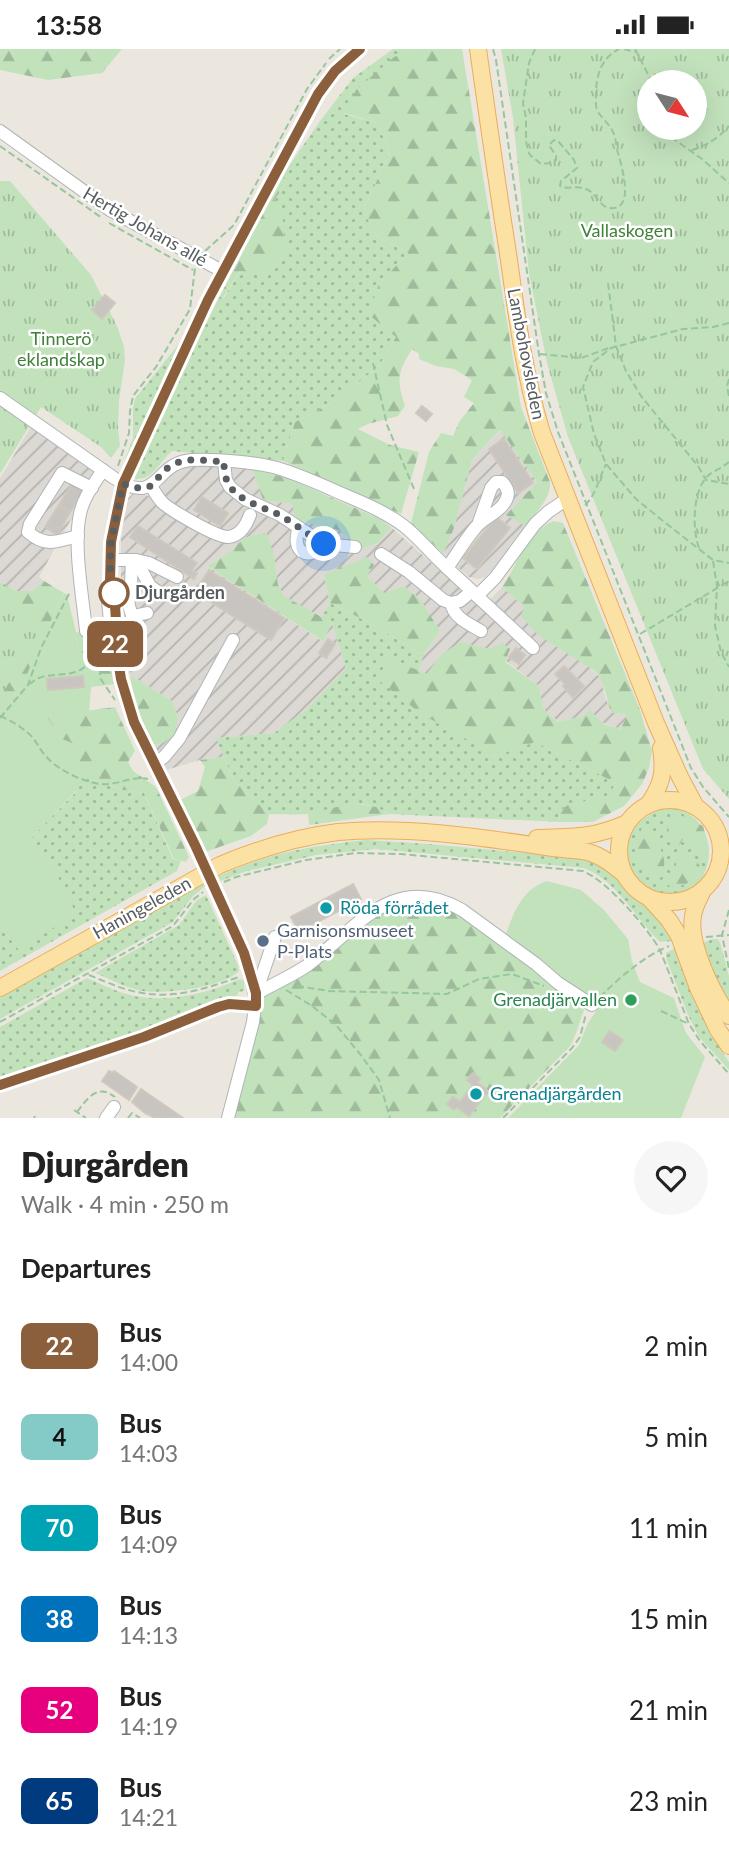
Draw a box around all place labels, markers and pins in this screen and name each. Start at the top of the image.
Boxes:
marker: Djurgården [99,578,129,608]
place label: Djurgården [135,581,225,603]
place label: Röda förrådet [340,896,449,918]
marker: Röda förrådet [318,900,334,916]
place label: Garnisonsmuseet P-Plats [277,919,414,962]
marker: Garnisonsmuseet P-Plats [255,933,271,949]
place label: Grenadjärvallen [493,988,617,1010]
marker: Grenadjärvallen [623,992,639,1008]
place label: Grenadjärgården [490,1082,622,1104]
marker: Grenadjärgården [468,1086,484,1102]

